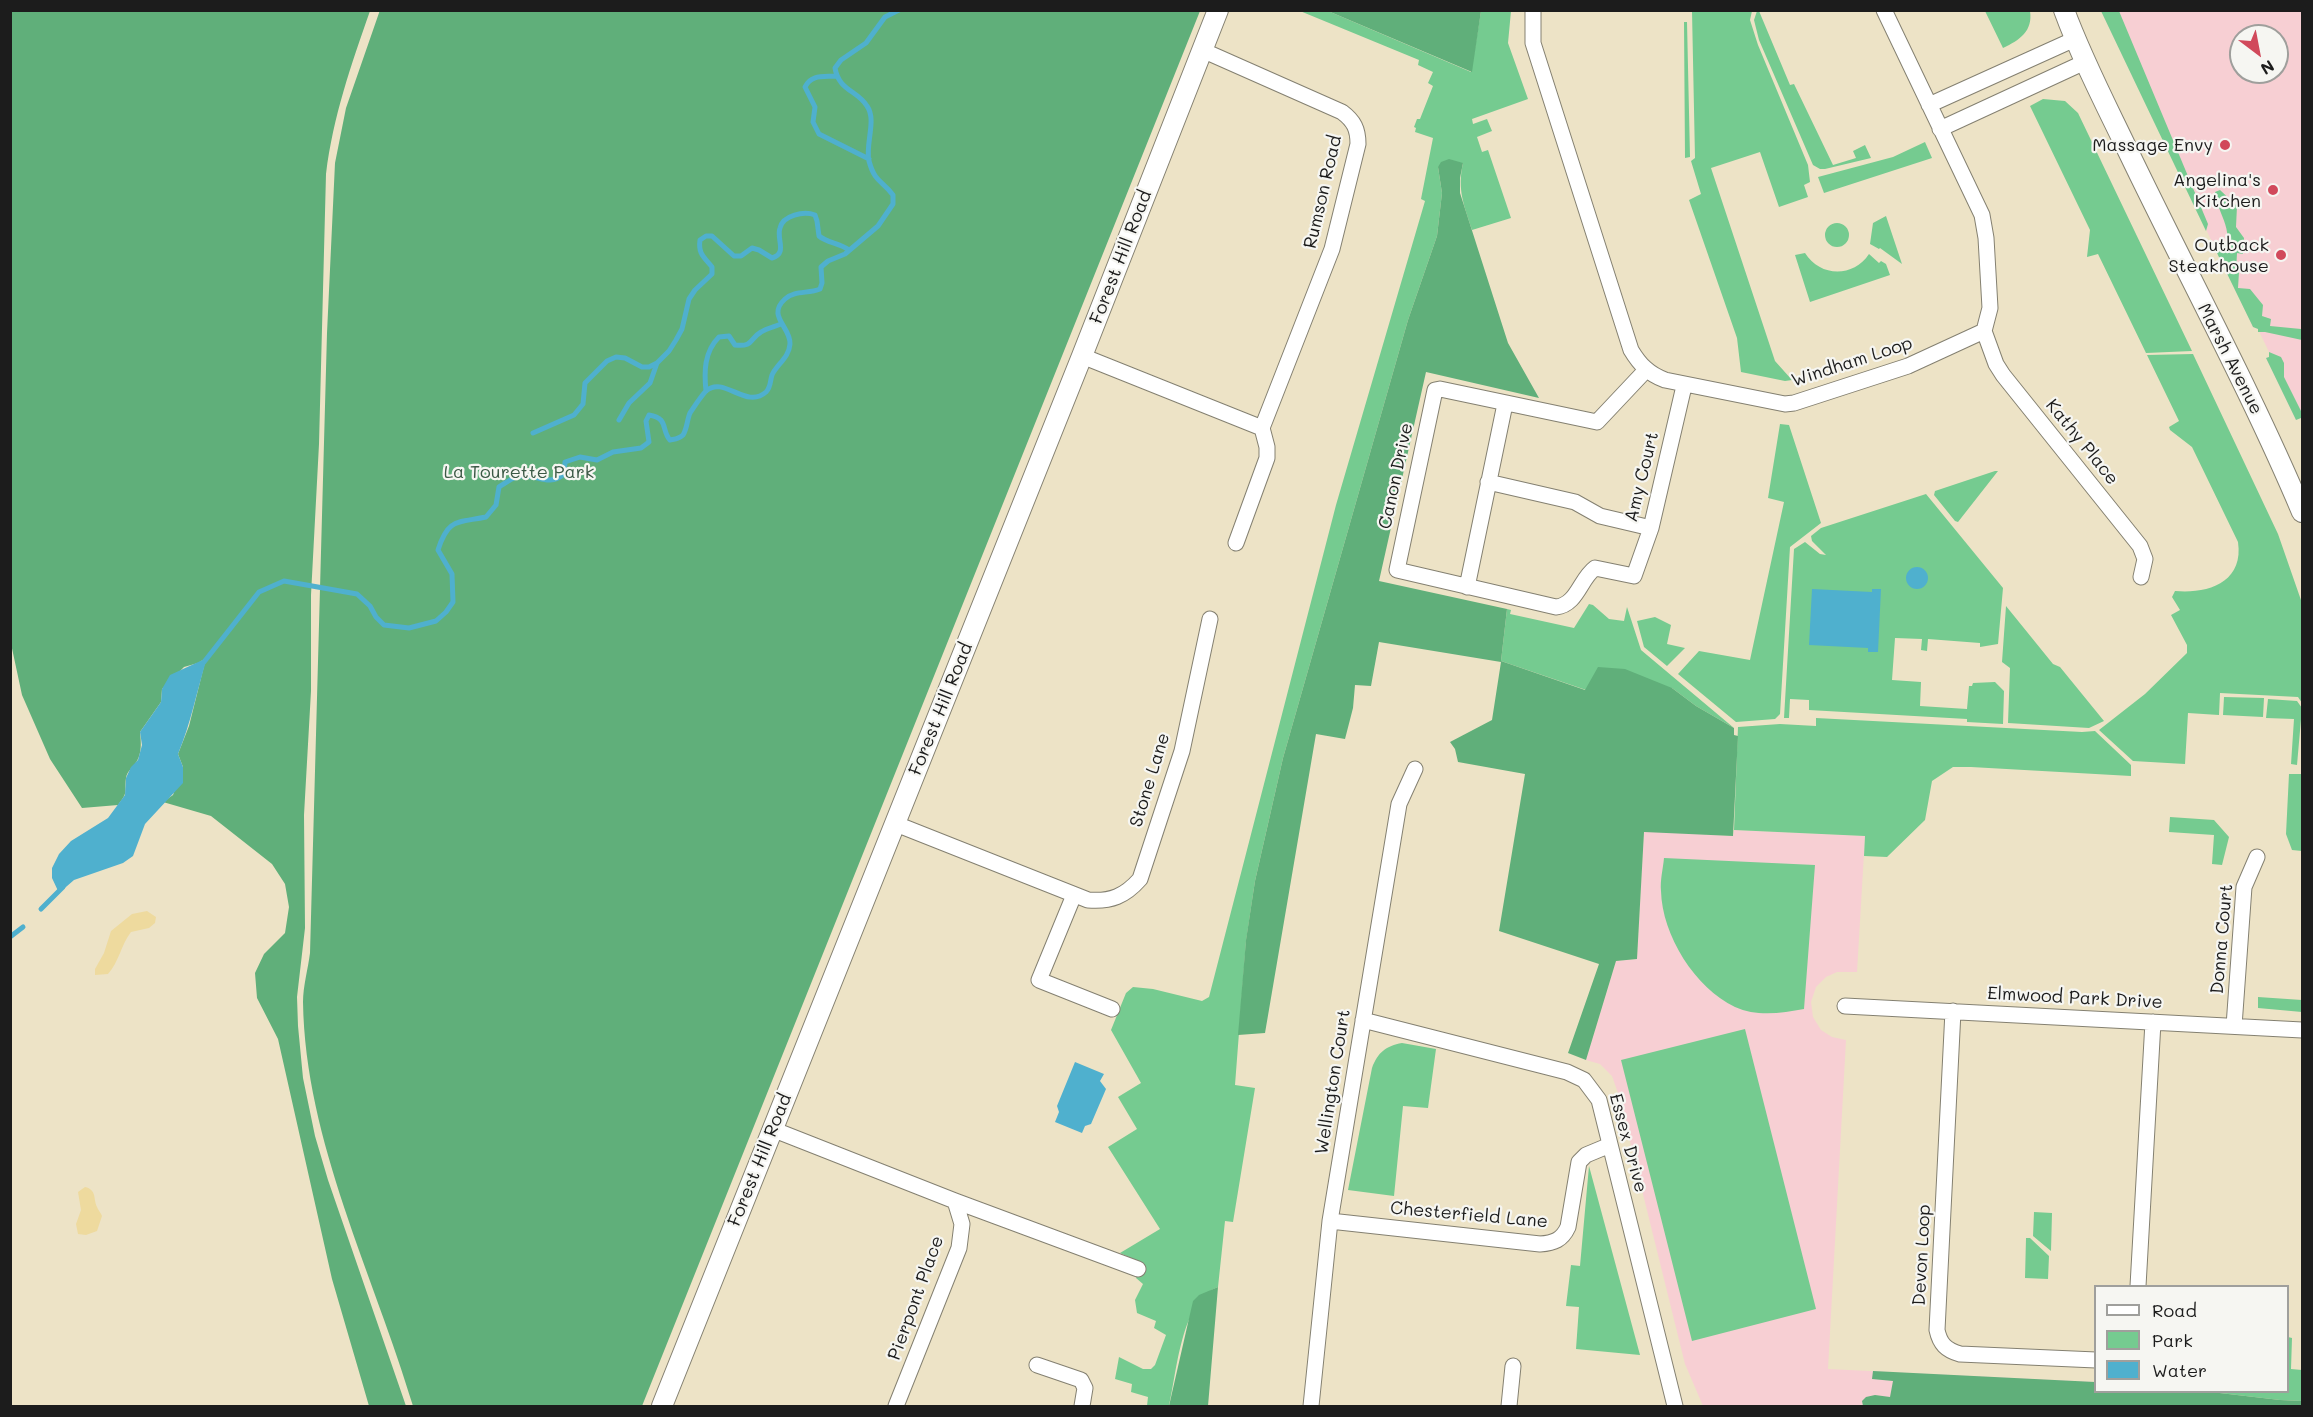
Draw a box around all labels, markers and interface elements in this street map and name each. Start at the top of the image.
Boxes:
north arrow [2229,24,2289,84]
text: N [2257,56,2278,80]
street label: Rumson Road [1299,133,1347,251]
place label: Massage Envy [2092,134,2213,156]
marker: Massage Envy [2218,138,2232,152]
place label: Angelina's Kitchen [2173,169,2261,212]
marker: Angelina's Kitchen [2266,183,2280,197]
street label: Forest Hill Road [1086,187,1156,327]
place label: Outback Steakhouse [2168,234,2269,276]
marker: Outback Steakhouse [2274,248,2288,262]
street label: Marsh Avenue [2193,300,2267,418]
street label: Windham Loop [1789,332,1915,392]
street label: Kathy Place [2041,395,2123,489]
street label: Canon Drive [1374,421,1418,531]
street label: Amy Court [1620,430,1664,524]
park label: La Tourette Park [444,461,594,483]
street label: Forest Hill Road [905,639,977,779]
street label: Stone Lane [1125,730,1175,830]
street label: Donna Court [2206,883,2238,995]
street label: Elmwood Park Drive [1987,983,2163,1013]
street label: Wellington Court [1311,1008,1355,1156]
street label: Forest Hill Road [724,1090,796,1230]
street label: Essex Drive [1604,1091,1652,1195]
street label: Chesterfield Lane [1389,1197,1549,1233]
street label: Devon Loop [1909,1204,1935,1306]
street label: Pierpont Place [884,1233,948,1363]
legend [2094,1285,2289,1393]
text: Road [2152,1298,2197,1322]
text: Park [2152,1328,2193,1352]
text: Water [2152,1358,2207,1382]

